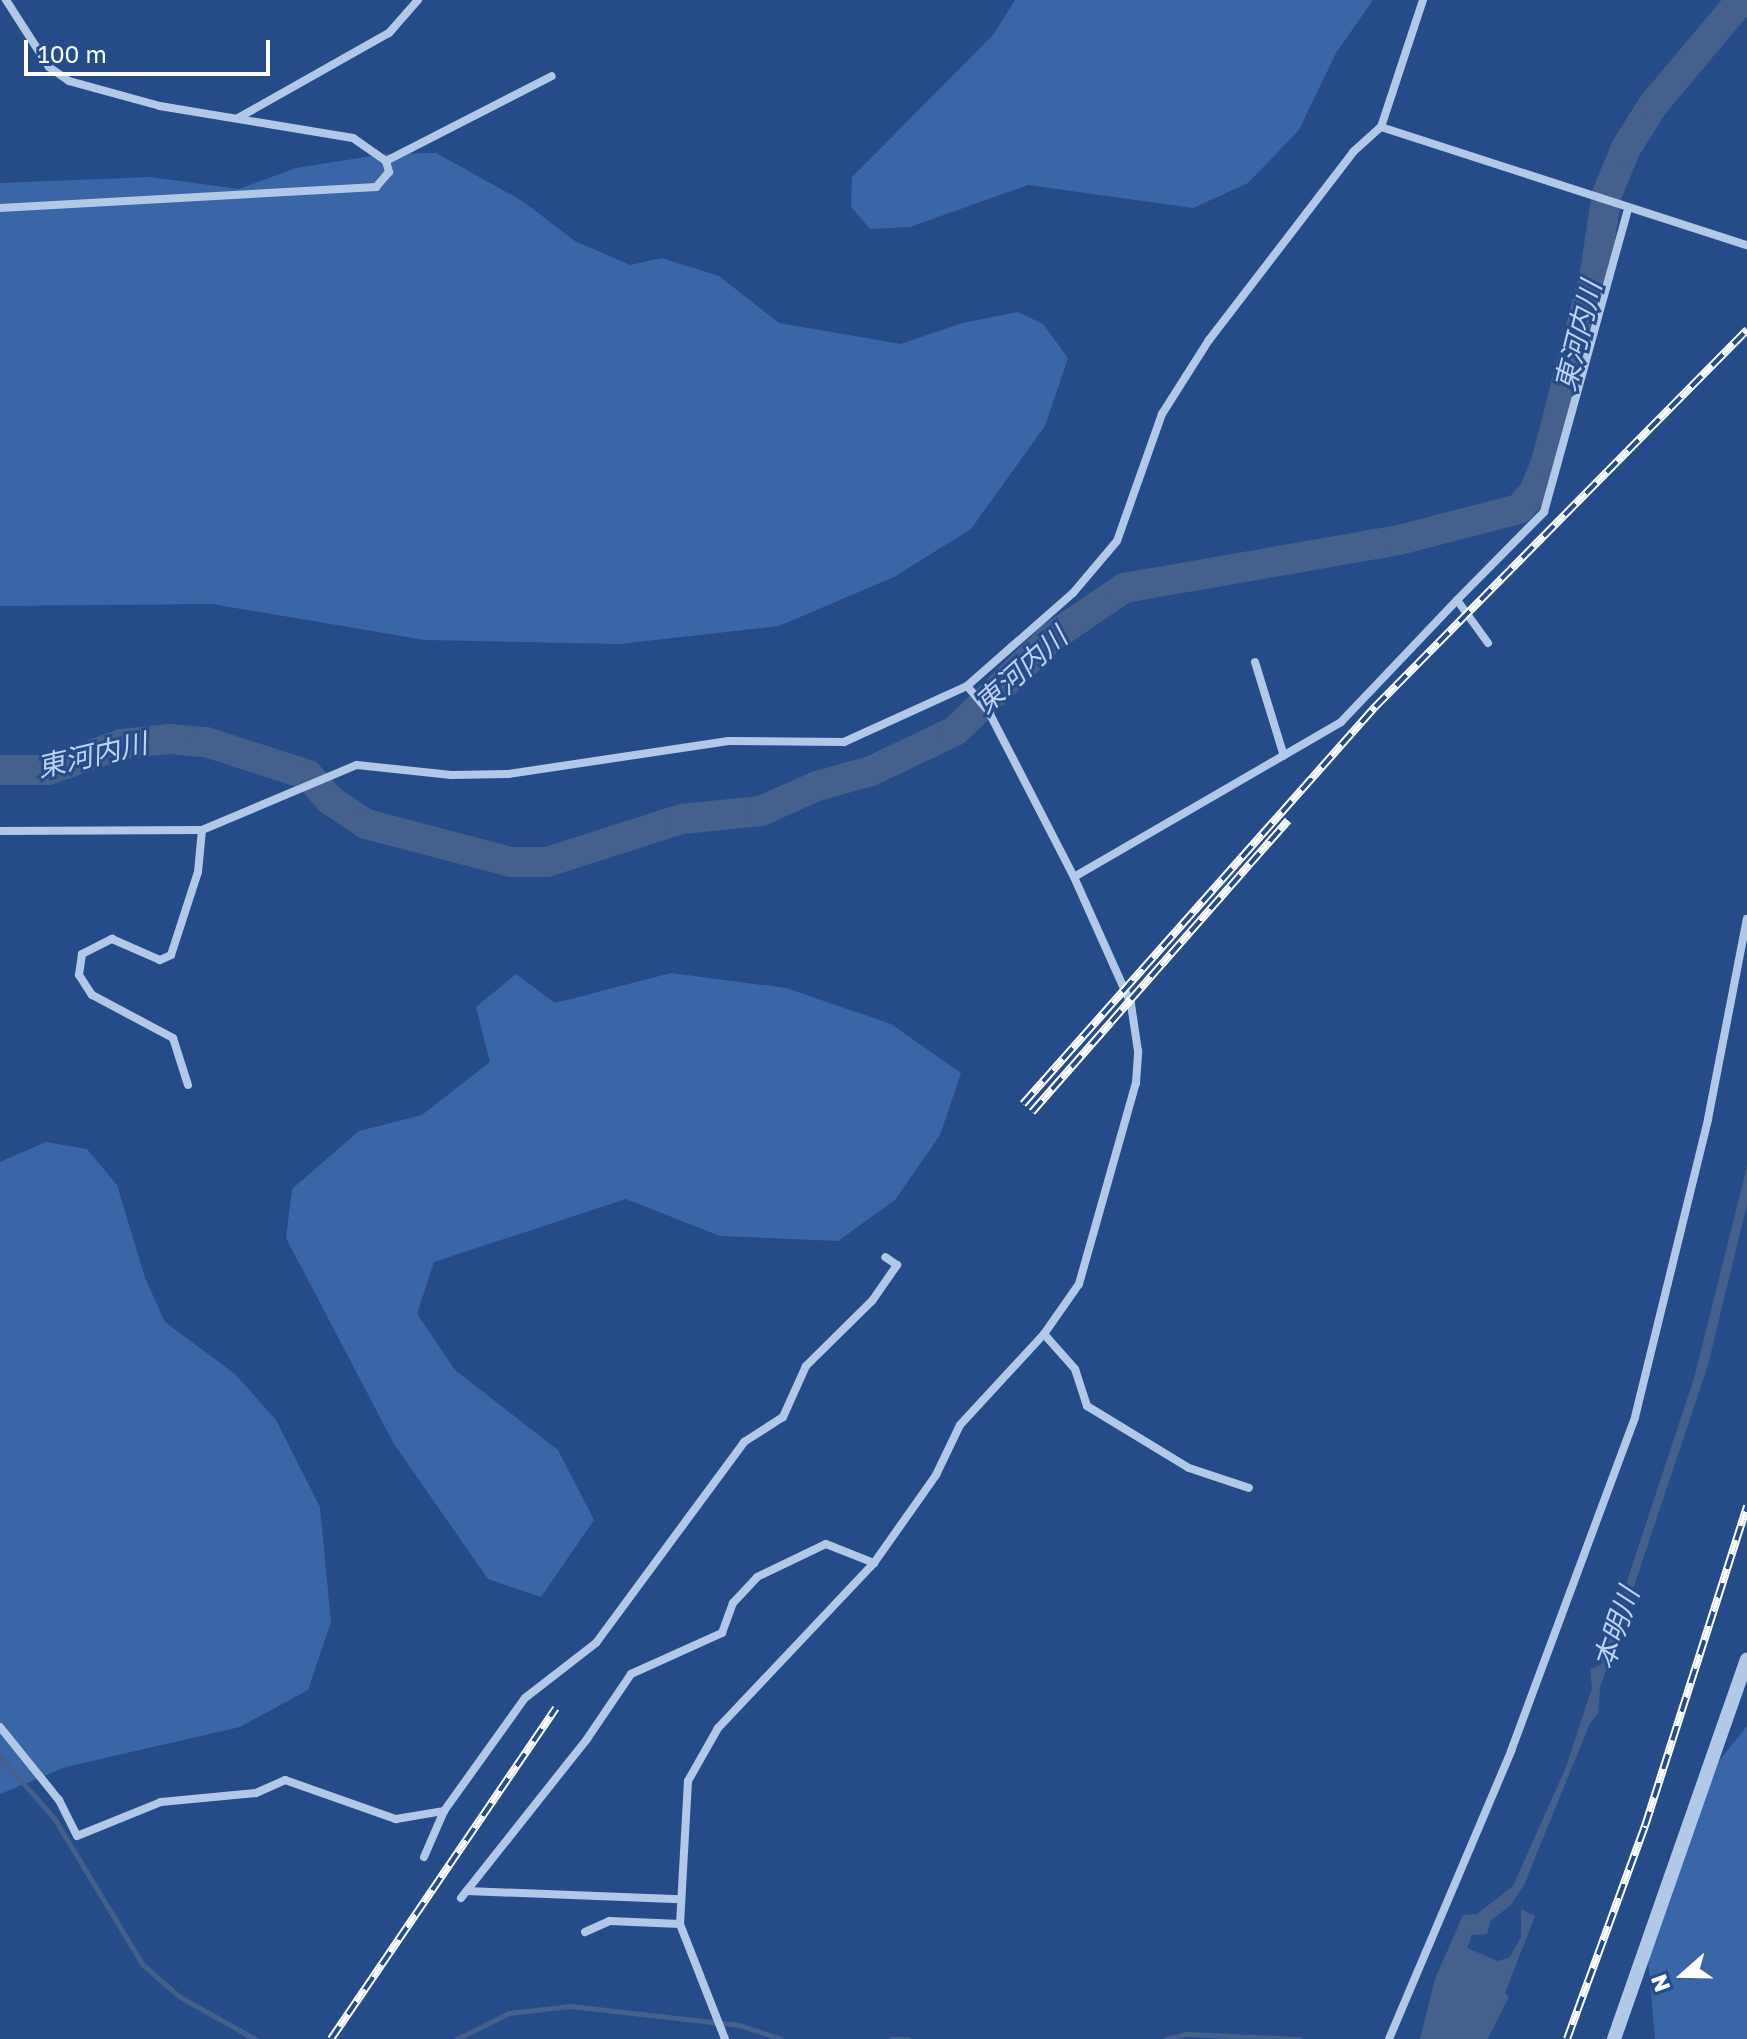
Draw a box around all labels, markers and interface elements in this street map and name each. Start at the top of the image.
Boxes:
scale bar [28,24,274,74]
text: 100 m [38,39,107,68]
water label: 東河内川 [1548,278,1608,394]
water label: 東河内川 [968,620,1074,720]
water label: 東河内川 [34,726,150,784]
water label: 本明川 [1586,1583,1646,1673]
north arrow [1643,1935,1723,2015]
text: N [1644,1971,1676,1996]

